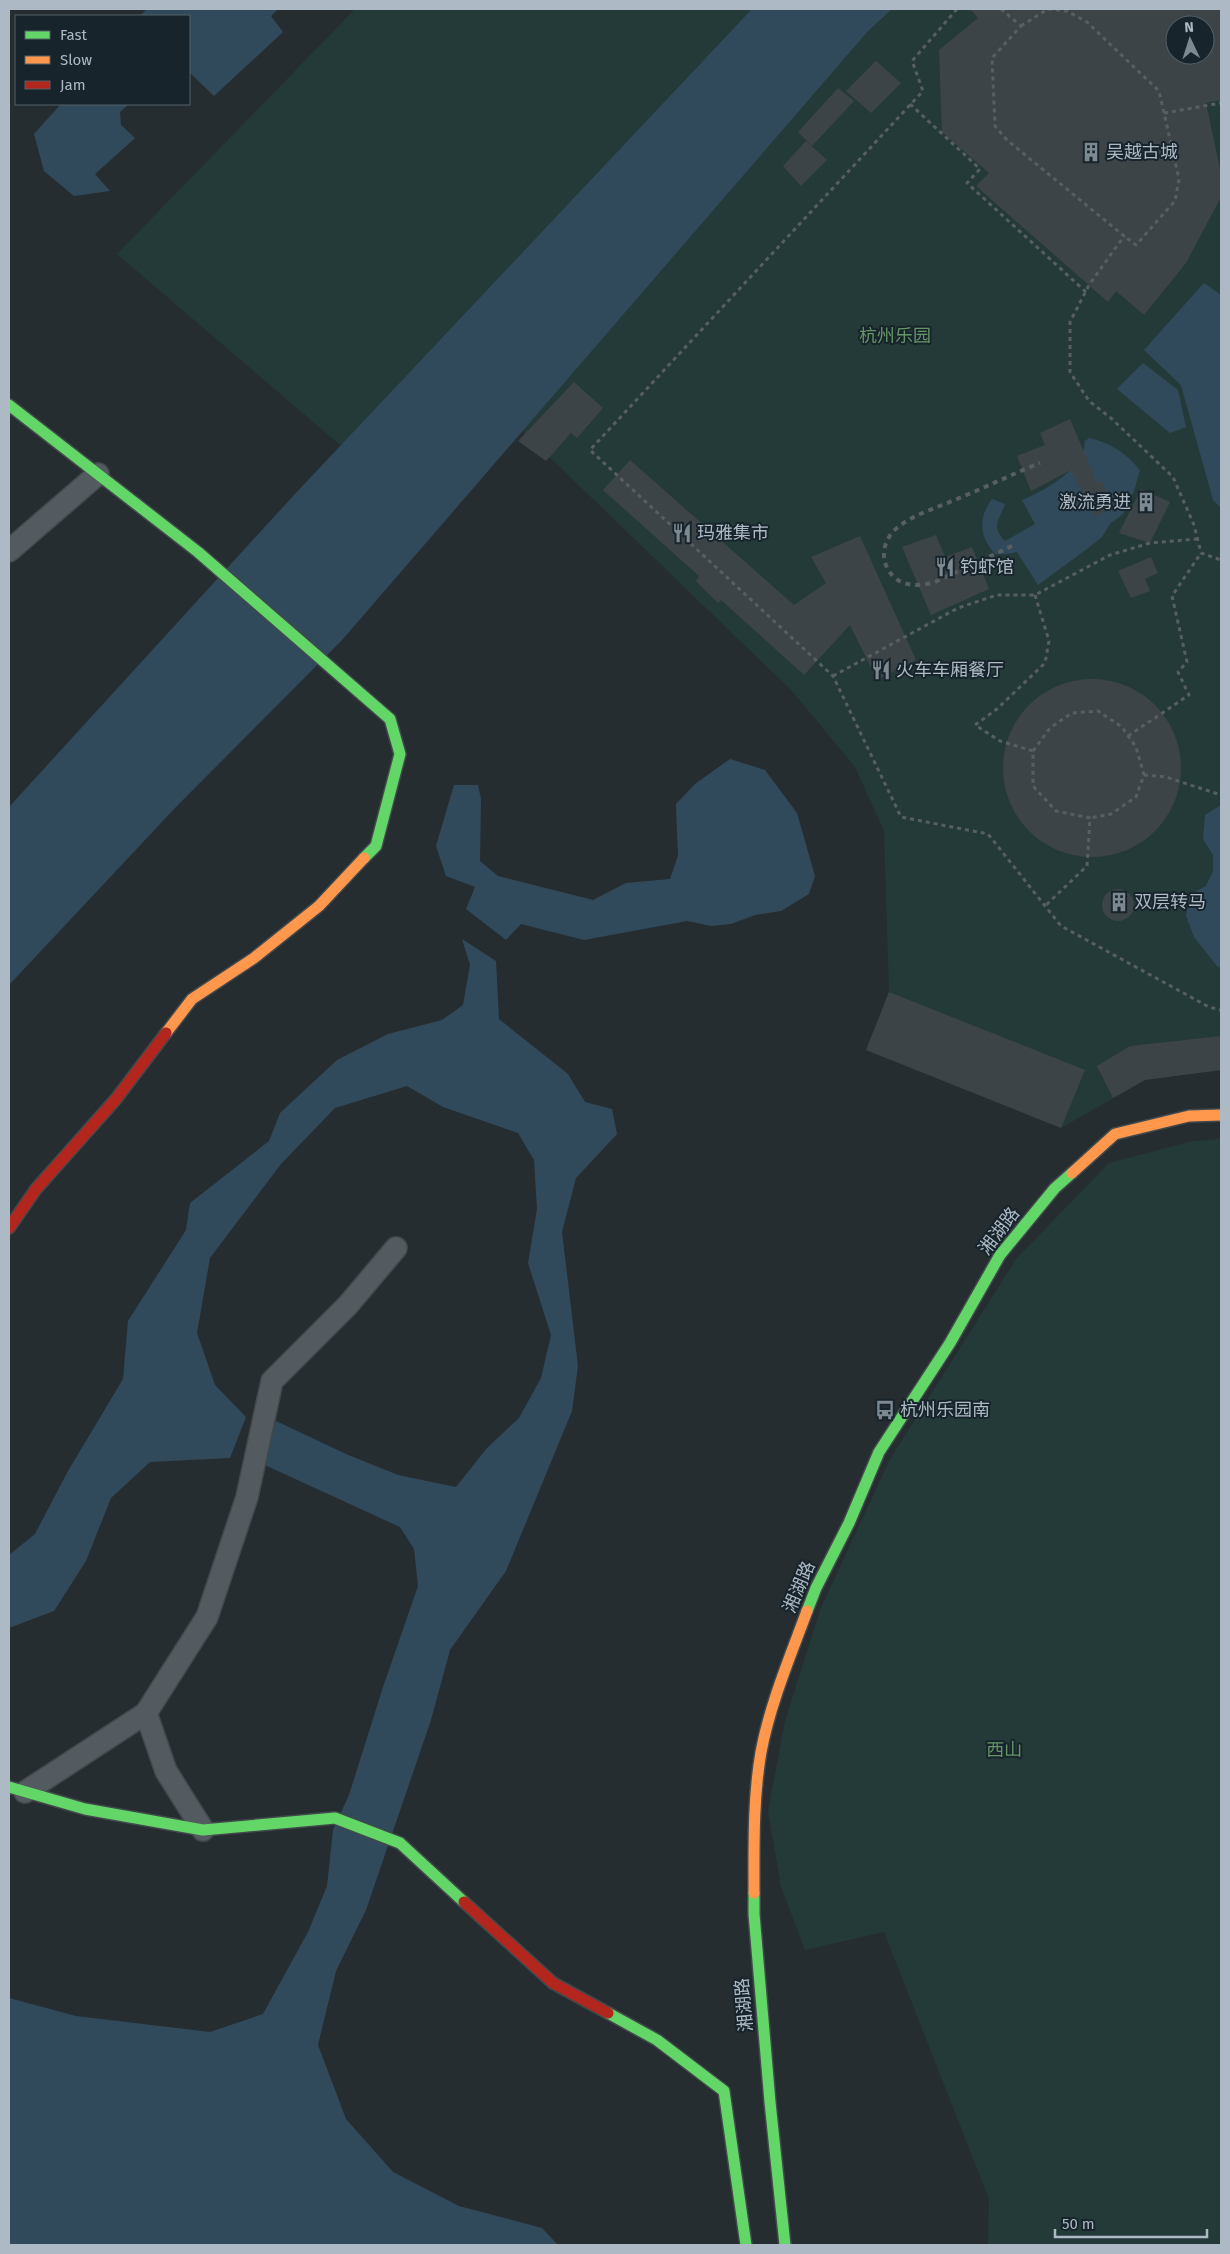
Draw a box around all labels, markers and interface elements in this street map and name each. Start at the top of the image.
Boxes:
legend [15,15,190,105]
north arrow [1165,15,1215,65]
text: N [1184,19,1194,36]
text: Fast [60,26,87,44]
text: Slow [60,51,92,69]
text: Jam [60,76,86,94]
building icon: 吴越古城 [1080,141,1102,163]
place label: 吴越古城 [1106,141,1178,163]
park label: 杭州乐园 [859,325,931,347]
place label: 激流勇进 [1059,491,1131,513]
building icon: 激流勇进 [1135,491,1157,513]
restaurant icon: 玛雅集市 [671,522,693,544]
place label: 玛雅集市 [697,522,769,544]
restaurant icon: 钓虾馆 [934,556,956,578]
place label: 钓虾馆 [960,556,1014,578]
restaurant icon: 火车车厢餐厅 [870,659,892,681]
place label: 火车车厢餐厅 [896,659,1004,681]
building icon: 双层转马 [1108,891,1130,913]
place label: 双层转马 [1134,891,1206,913]
street label: 湘湖路 [974,1203,1024,1259]
bus stop icon: 杭州乐园南 [874,1399,896,1421]
place label: 杭州乐园南 [900,1399,990,1421]
street label: 湘湖路 [778,1558,820,1616]
park label: 西山 [986,1739,1022,1761]
street label: 湘湖路 [731,1977,757,2033]
scale bar [1055,2206,1208,2238]
text: 50 m [1062,2215,1095,2233]

